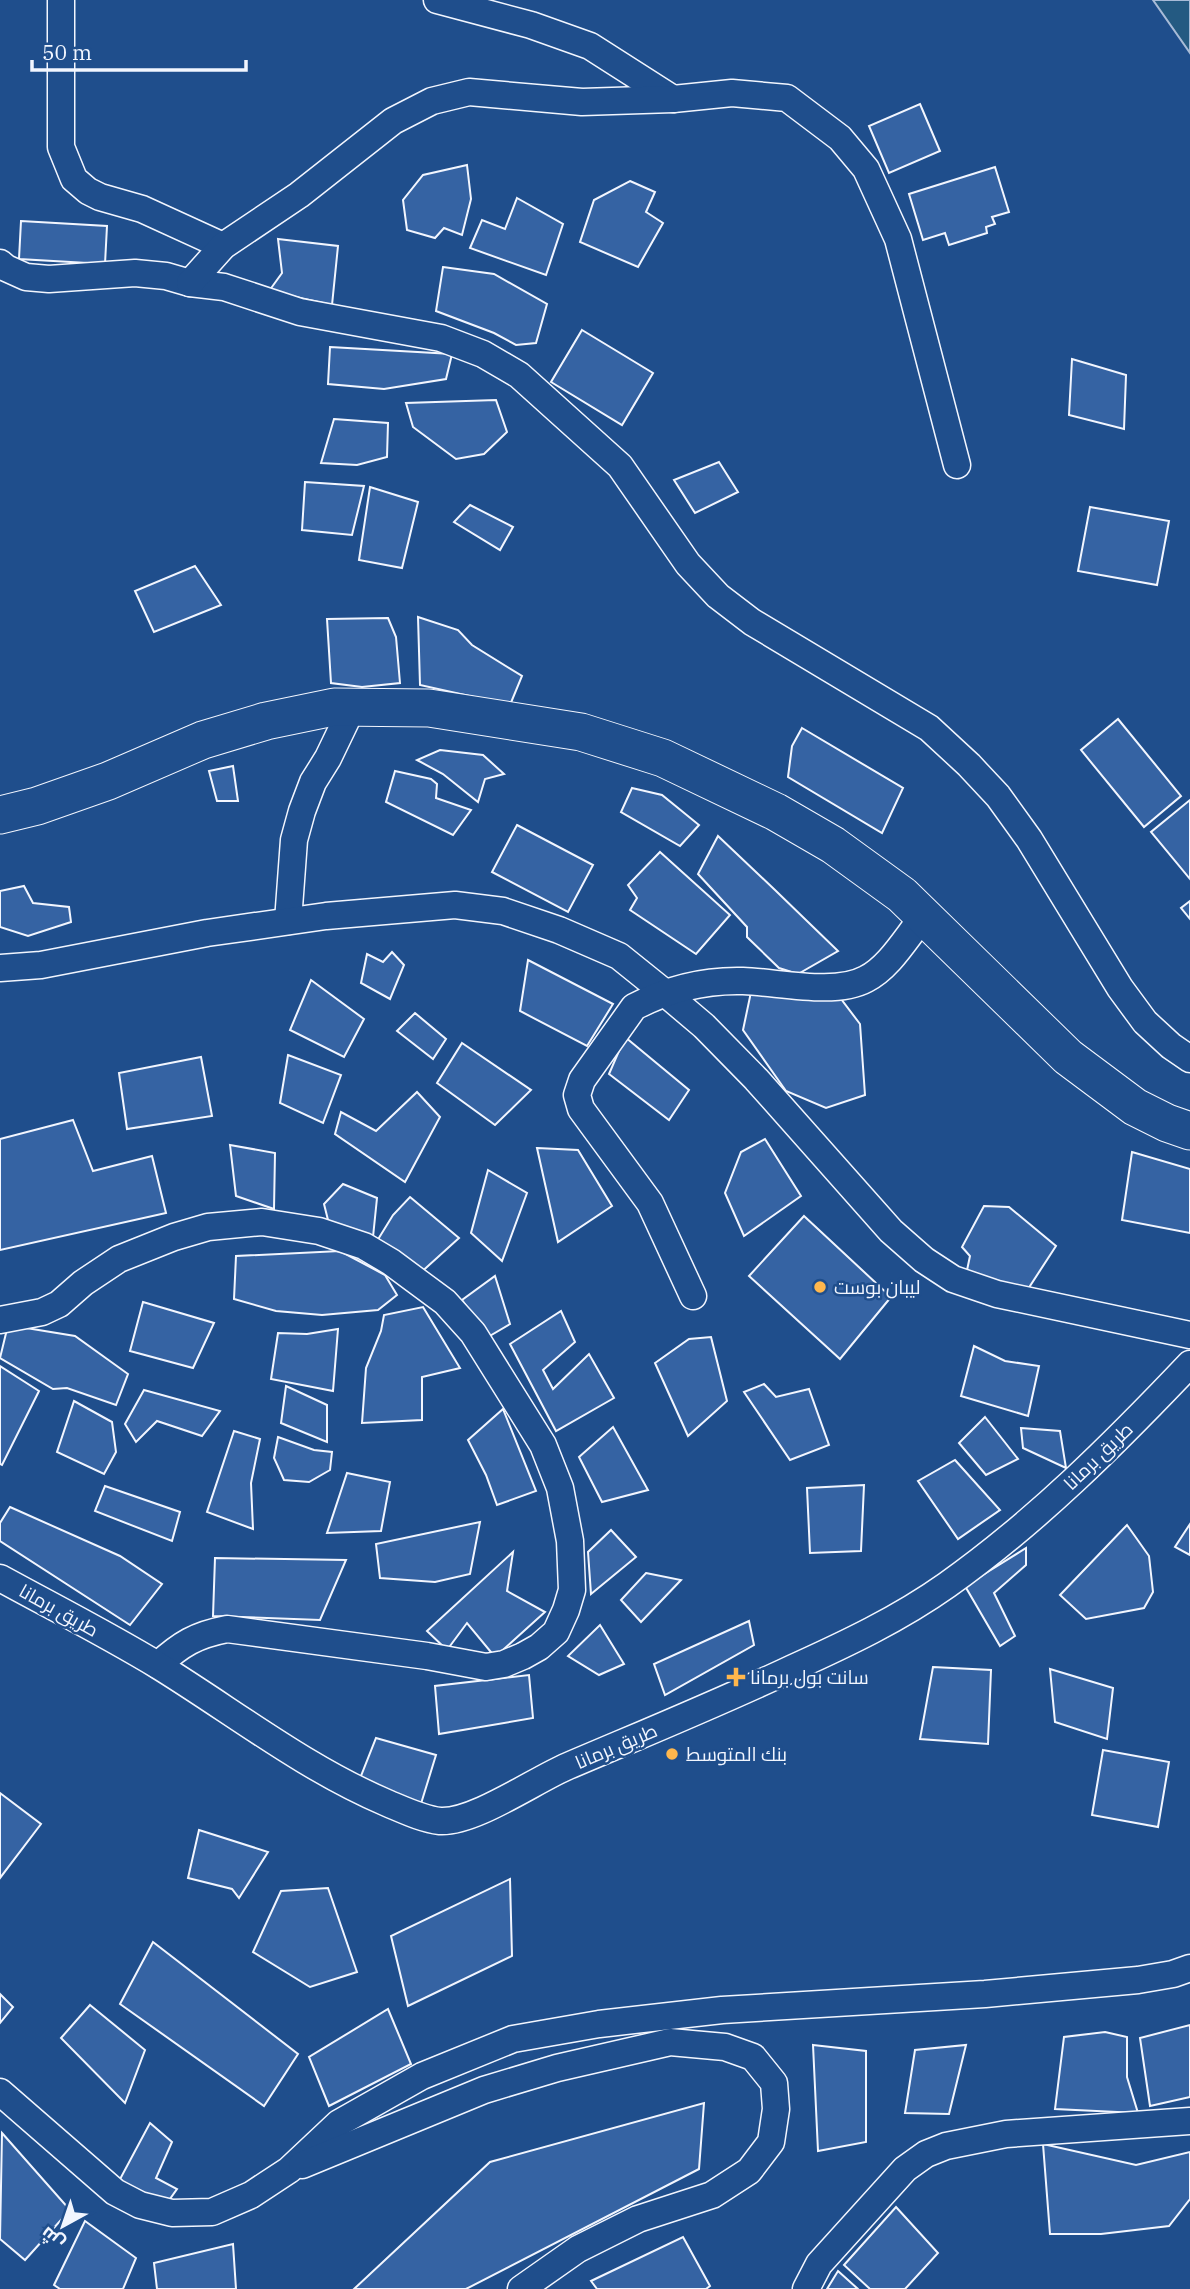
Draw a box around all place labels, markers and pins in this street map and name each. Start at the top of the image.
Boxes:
place label: ليبان بوست [834,1275,920,1299]
marker: ليبان بوست [812,1279,828,1295]
place label: سانت بول برمانا [750,1665,869,1689]
marker: سانت بول برمانا [728,1669,744,1685]
place label: بنك المتوسط [686,1742,787,1766]
marker: بنك المتوسط [664,1746,680,1762]

